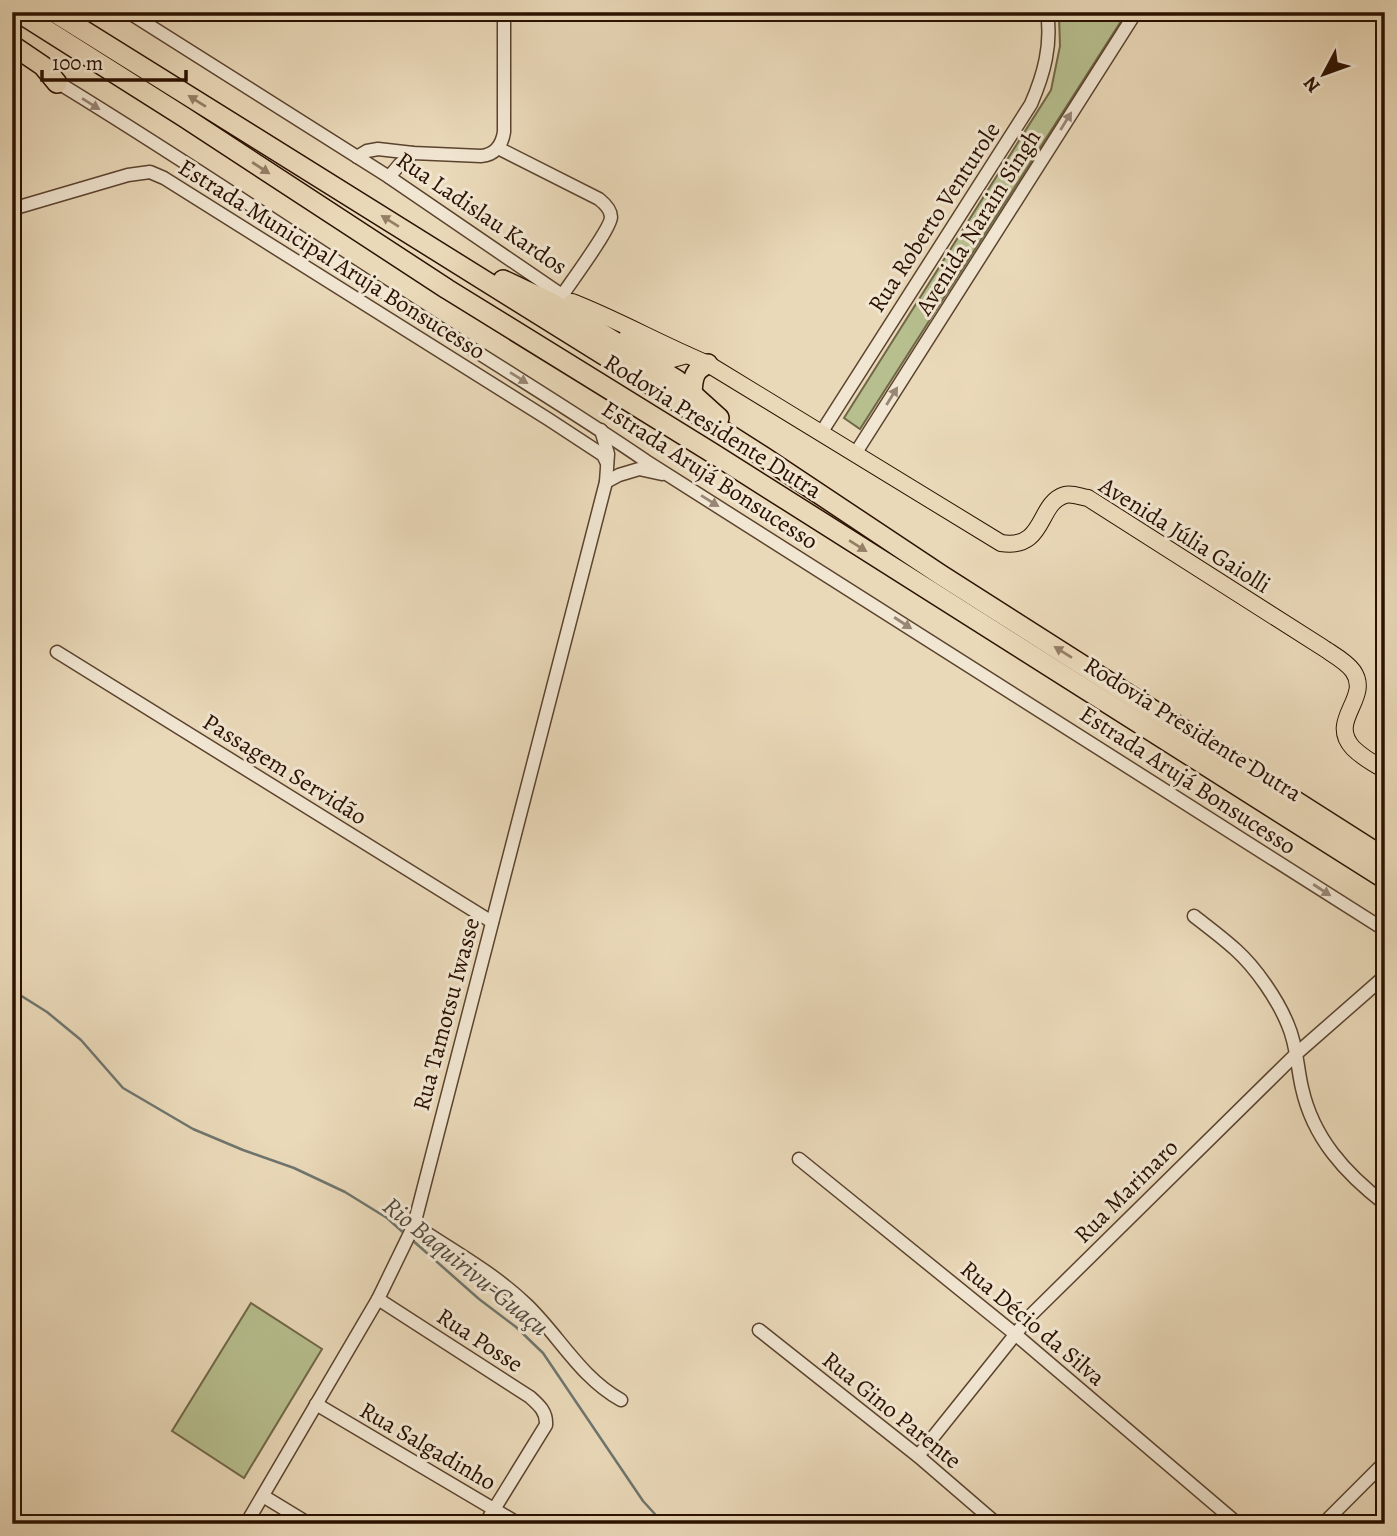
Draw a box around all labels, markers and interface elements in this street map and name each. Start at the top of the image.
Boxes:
scale bar [42,38,186,82]
north arrow [1288,38,1358,108]
text: 100 m [52,49,103,77]
text: N [1297,71,1326,98]
one-way arrow [187,94,206,107]
one-way arrow [82,98,101,111]
one-way arrow [1060,112,1073,131]
street label: Rua Roberto Venturole [860,116,1008,318]
street label: Avenida Narain Singh [907,123,1048,322]
street label: Rua Ladislau Kardos [390,144,574,282]
street label: Estrada Municipal Aruja Bonsucesso [172,151,492,367]
one-way arrow [251,161,271,174]
one-way arrow [380,214,399,227]
street label: Rodovia Presidente Dutra [598,346,829,506]
one-way arrow [509,372,529,385]
one-way arrow [885,386,898,406]
street label: Estrada Arujá Bonsucesso [596,393,824,557]
street label: Avenida Júlia Gaiolli [1092,469,1277,601]
one-way arrow [701,495,720,508]
one-way arrow [848,539,868,552]
one-way arrow [893,616,912,629]
one-way arrow [1053,645,1072,658]
street label: Rodovia Presidente Dutra [1078,649,1309,809]
street label: Estrada Arujá Bonsucesso [1074,698,1302,862]
street label: Passagem Servidão [197,706,373,832]
one-way arrow [1312,883,1331,896]
street label: Rua Tamotsu Iwasse [405,914,487,1114]
street label: Rua Marinaro [1067,1132,1185,1250]
water label: Rio Baquirivu-Guaçu [375,1188,556,1345]
street label: Rua Décio da Silva [954,1253,1113,1393]
street label: Rua Posse [431,1300,529,1380]
street label: Rua Gino Parente [816,1344,968,1476]
street label: Rua Salgadinho [354,1394,502,1498]

